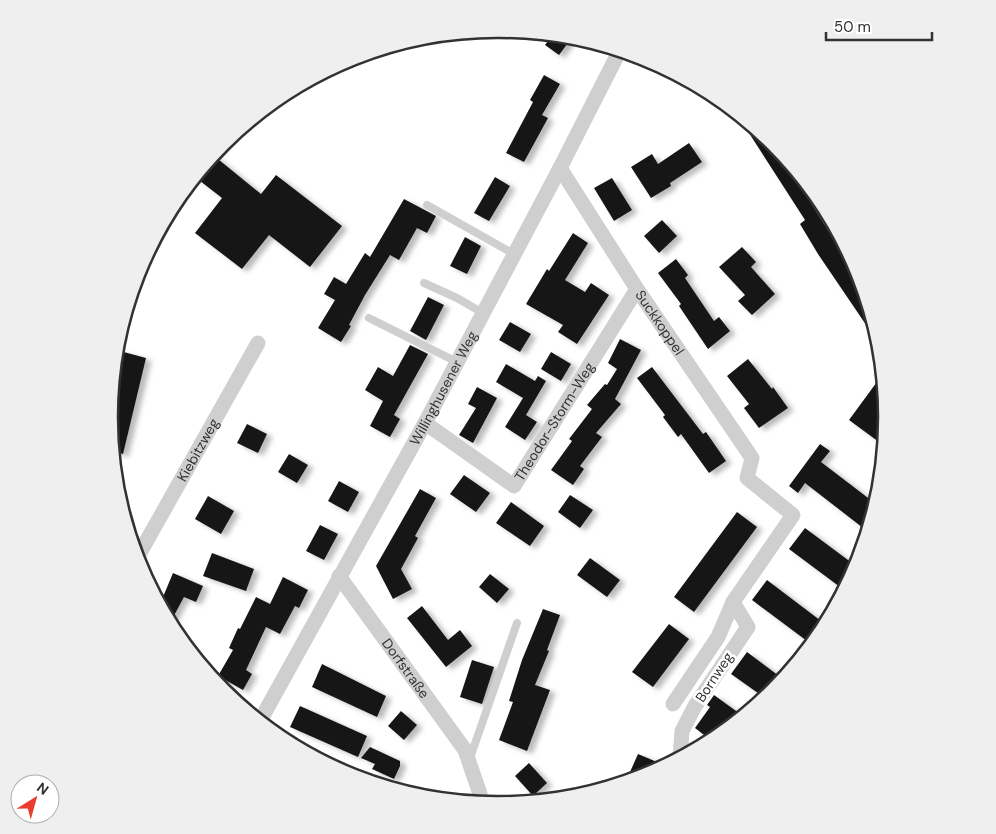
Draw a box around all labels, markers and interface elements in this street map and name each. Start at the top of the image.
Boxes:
scale bar [826,10,932,42]
text: 50 m [834,17,871,37]
street label: Suckkoppel [631,287,688,358]
street label: Willinghusener Weg [405,328,481,448]
street label: Theodor-Storm-Weg [510,359,598,484]
street label: Kiebitzweg [173,415,223,485]
street label: Dorfstraße [378,635,434,702]
street label: Bornweg [691,648,737,705]
north arrow [10,774,60,824]
text: N [33,778,52,799]

